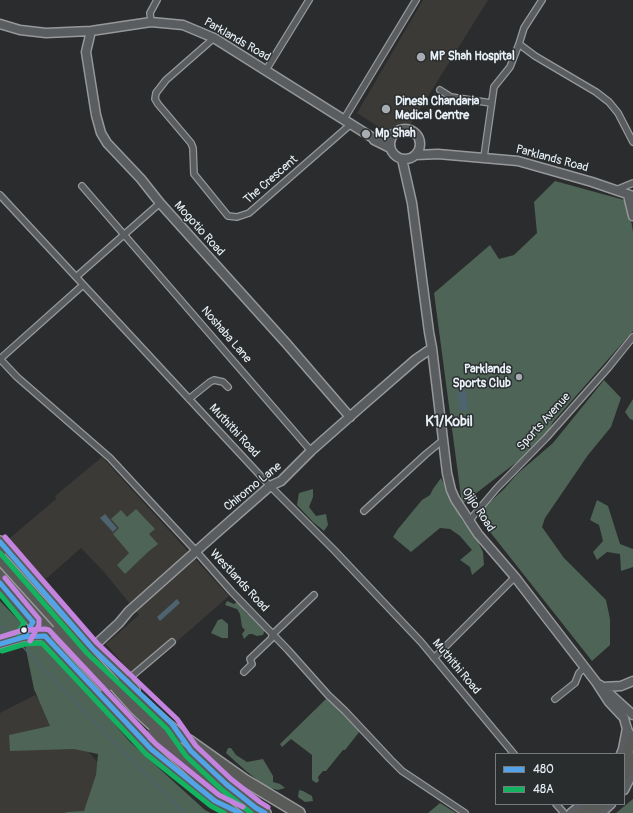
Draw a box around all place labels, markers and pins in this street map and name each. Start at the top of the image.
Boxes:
place label: MP Shah Hospital [430,50,515,64]
marker: MP Shah Hospital [415,51,427,63]
place label: Dinesh Chandaria Medical Centre [395,95,479,123]
marker: Dinesh Chandaria Medical Centre [380,103,392,115]
place label: Mp Shah [375,127,416,141]
marker: Mp Shah [360,128,372,140]
place label: Parklands Sports Club [453,363,511,391]
marker: Parklands Sports Club [514,372,524,382]
unlabelled marker [19,625,29,635]

